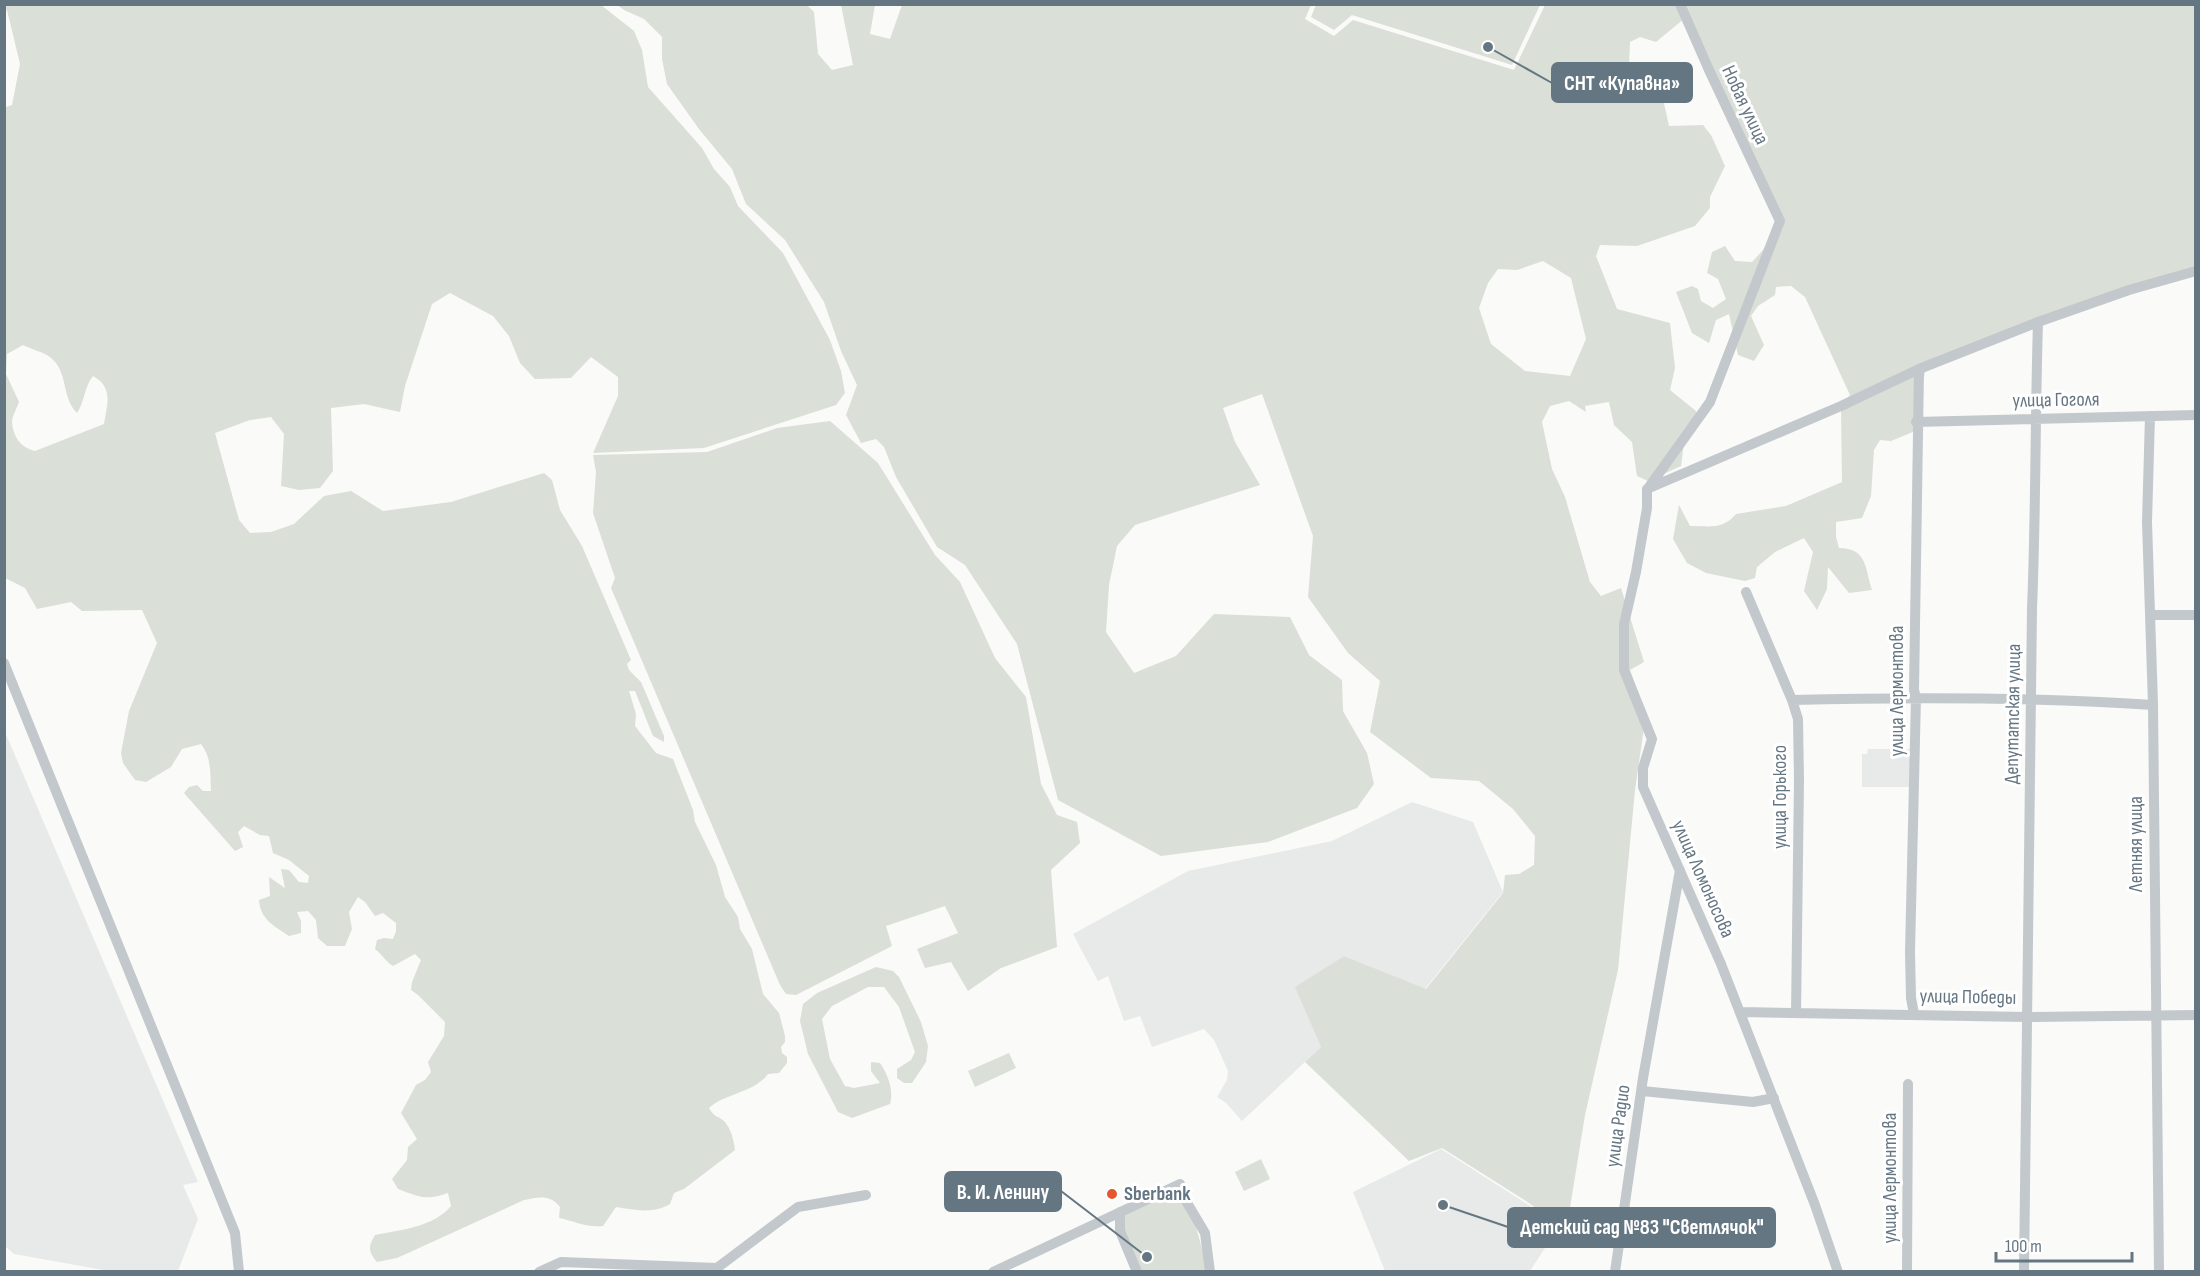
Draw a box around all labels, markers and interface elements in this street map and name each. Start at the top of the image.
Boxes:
street label: Новая улица [1716,62,1774,148]
callout: СНТ «Купавна» [1552,63,1692,102]
text: СНТ «Купавна» [1564,71,1680,96]
street label: улица Гоголя [2012,387,2100,413]
street label: улица Лермонтова [1885,626,1909,756]
street label: Депутатская улица [2000,644,2026,784]
street label: улица Горького [1768,745,1792,849]
street label: Летняя улица [2124,796,2148,893]
street label: улица Ломоносова [1666,816,1740,942]
street label: улица Победы [1919,984,2017,1010]
street label: улица Радио [1600,1083,1636,1169]
street label: улица Лермонтова [1878,1113,1902,1243]
callout: В. И. Ленину [945,1172,1061,1211]
text: В. И. Ленину [957,1180,1049,1205]
place label: Sberbank [1124,1182,1191,1206]
marker: Sberbank [1105,1187,1119,1201]
callout: Детский сад №83 "Светлячок" [1508,1208,1775,1247]
text: Детский сад №83 "Светлячок" [1520,1215,1764,1240]
scale bar [1996,1225,2132,1263]
text: 100 m [2005,1236,2042,1257]

